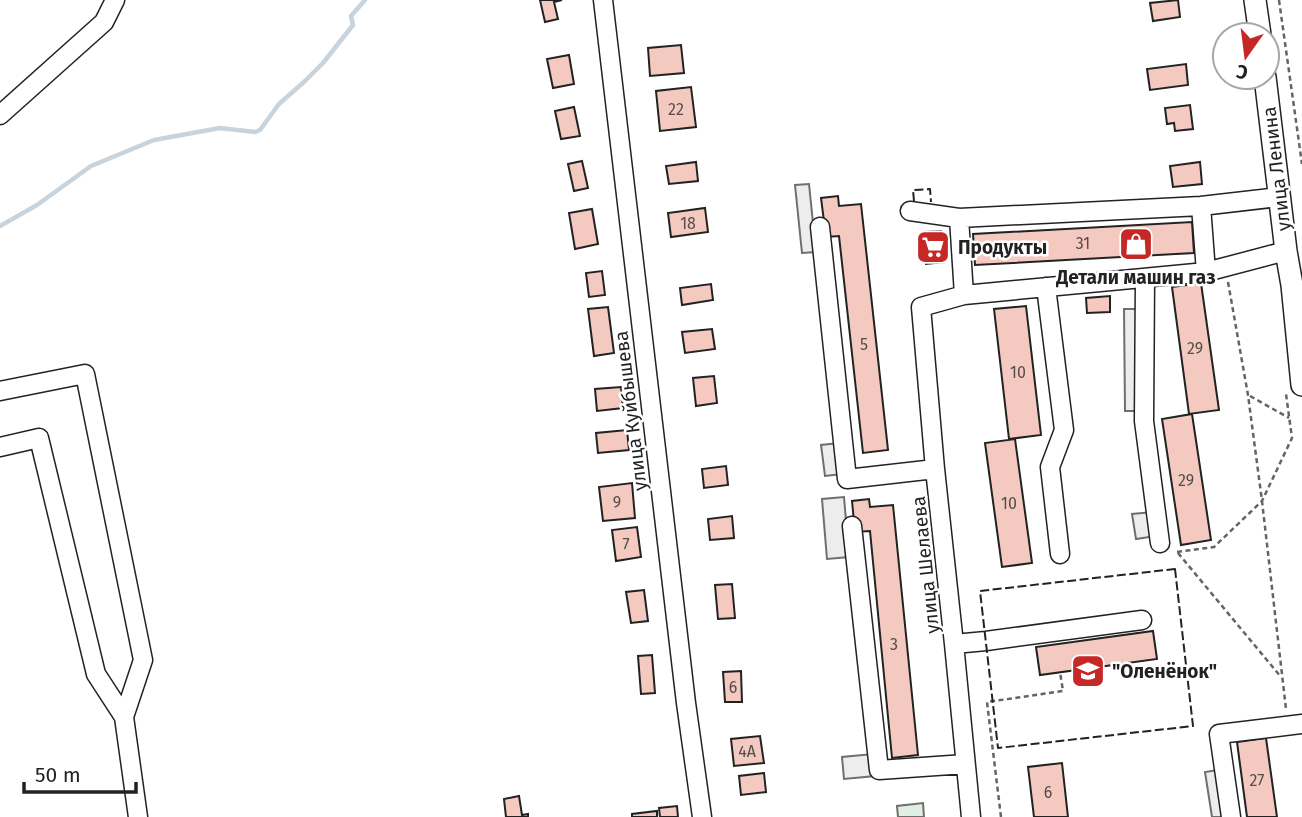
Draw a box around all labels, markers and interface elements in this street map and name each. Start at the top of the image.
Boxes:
north arrow [1211,21,1281,91]
text: С [1234,60,1250,84]
house number: 22 [668,100,684,119]
street label: улица Ленина [1257,105,1296,232]
house number: 18 [680,214,696,233]
shop icon: Детали машин газ [1117,225,1155,263]
supermarket icon: Продукты [914,228,952,266]
house number: 31 [1076,234,1090,253]
place label: Продукты [958,236,1047,259]
place label: Детали машин газ [1055,266,1216,289]
street label: улица Куйбышева [609,330,652,492]
house number: 5 [860,335,868,354]
house number: 29 [1187,339,1203,358]
house number: 10 [1010,363,1026,382]
house number: 29 [1178,471,1194,490]
house number: 9 [613,493,621,512]
house number: 10 [1001,494,1017,513]
street label: улица Шелаева [907,495,944,635]
house number: 7 [622,535,630,554]
house number: 3 [890,635,898,654]
school or university icon: "Оленёнок" [1069,652,1107,690]
place label: "Оленёнок" [1112,660,1217,683]
house number: 6 [729,678,737,697]
house number: 4А [738,742,757,761]
scale bar [24,750,136,794]
text: 50 m [35,762,81,788]
house number: 27 [1250,771,1264,790]
house number: 6 [1044,783,1052,802]

